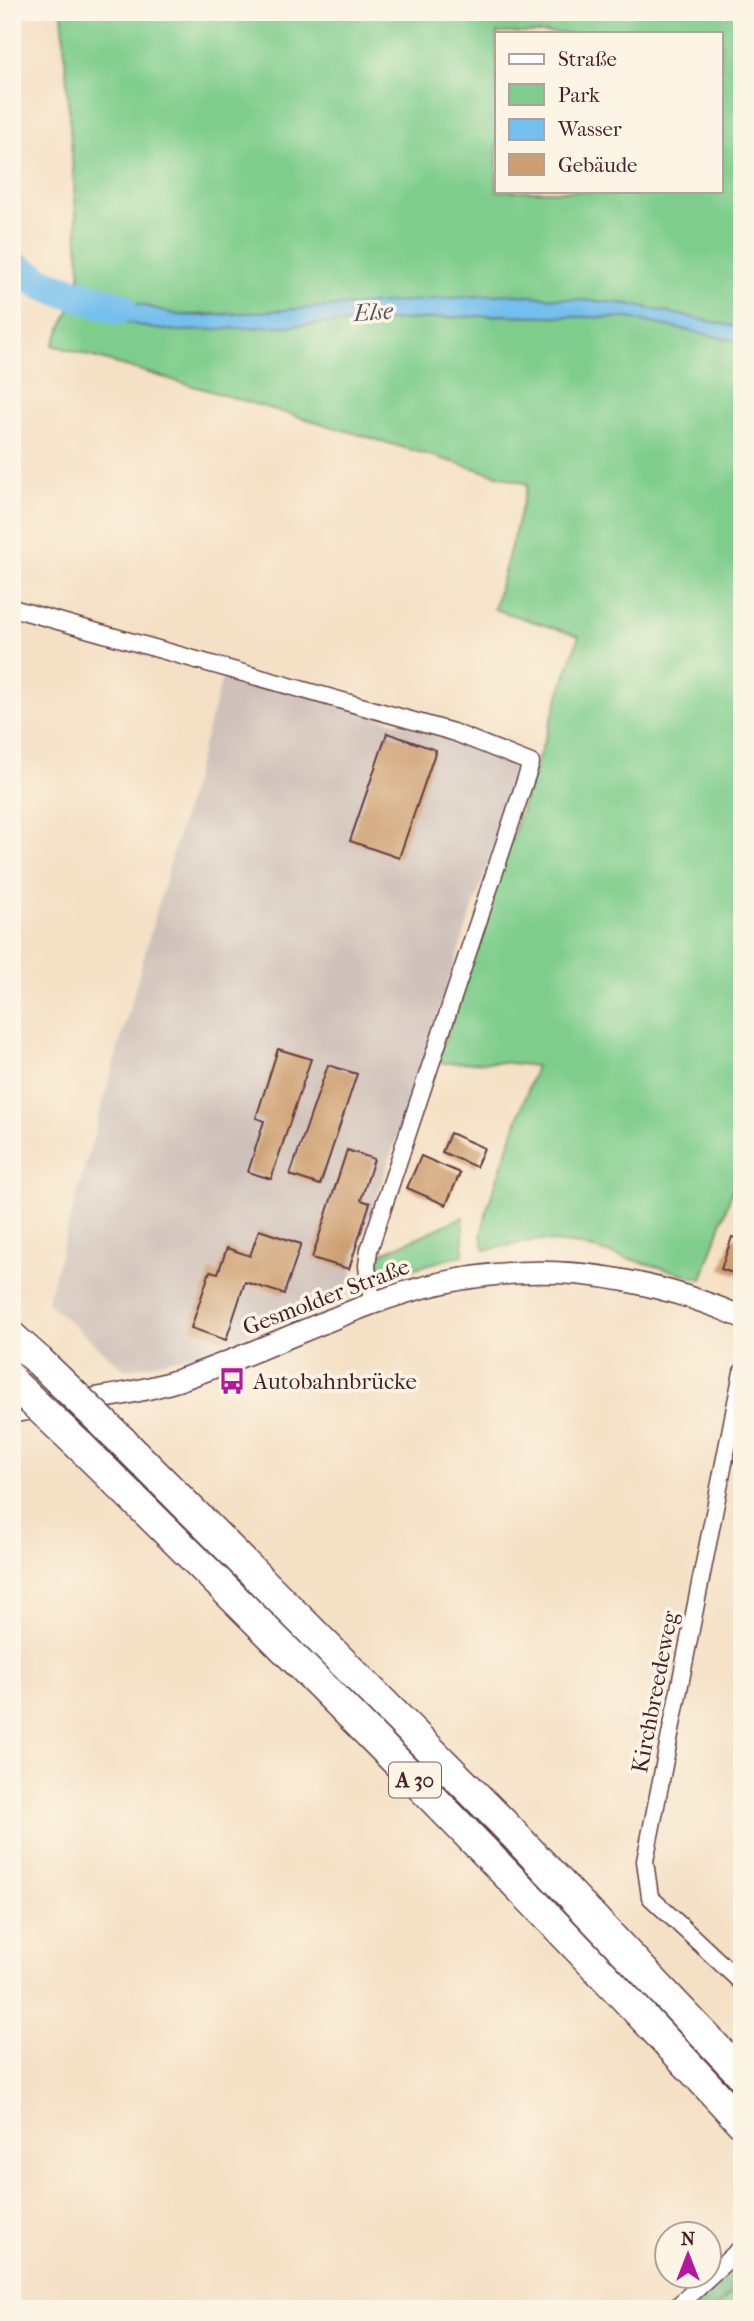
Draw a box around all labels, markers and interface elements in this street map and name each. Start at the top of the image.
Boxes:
legend [495,32,722,192]
text: Straße [558,47,617,71]
text: Park [558,83,600,107]
text: Wasser [557,117,622,141]
text: Gebäude [558,153,638,177]
water label: Else [351,297,395,327]
street label: Gesmolder Straße [239,1253,413,1341]
bus stop icon: Autobahnbrücke [217,1366,247,1396]
place label: Autobahnbrücke [252,1368,417,1395]
street label: Kirchbreedeweg [626,1608,684,1775]
road number: A 30 [389,1762,441,1798]
north arrow [652,2220,722,2290]
text: N [681,2228,696,2250]

